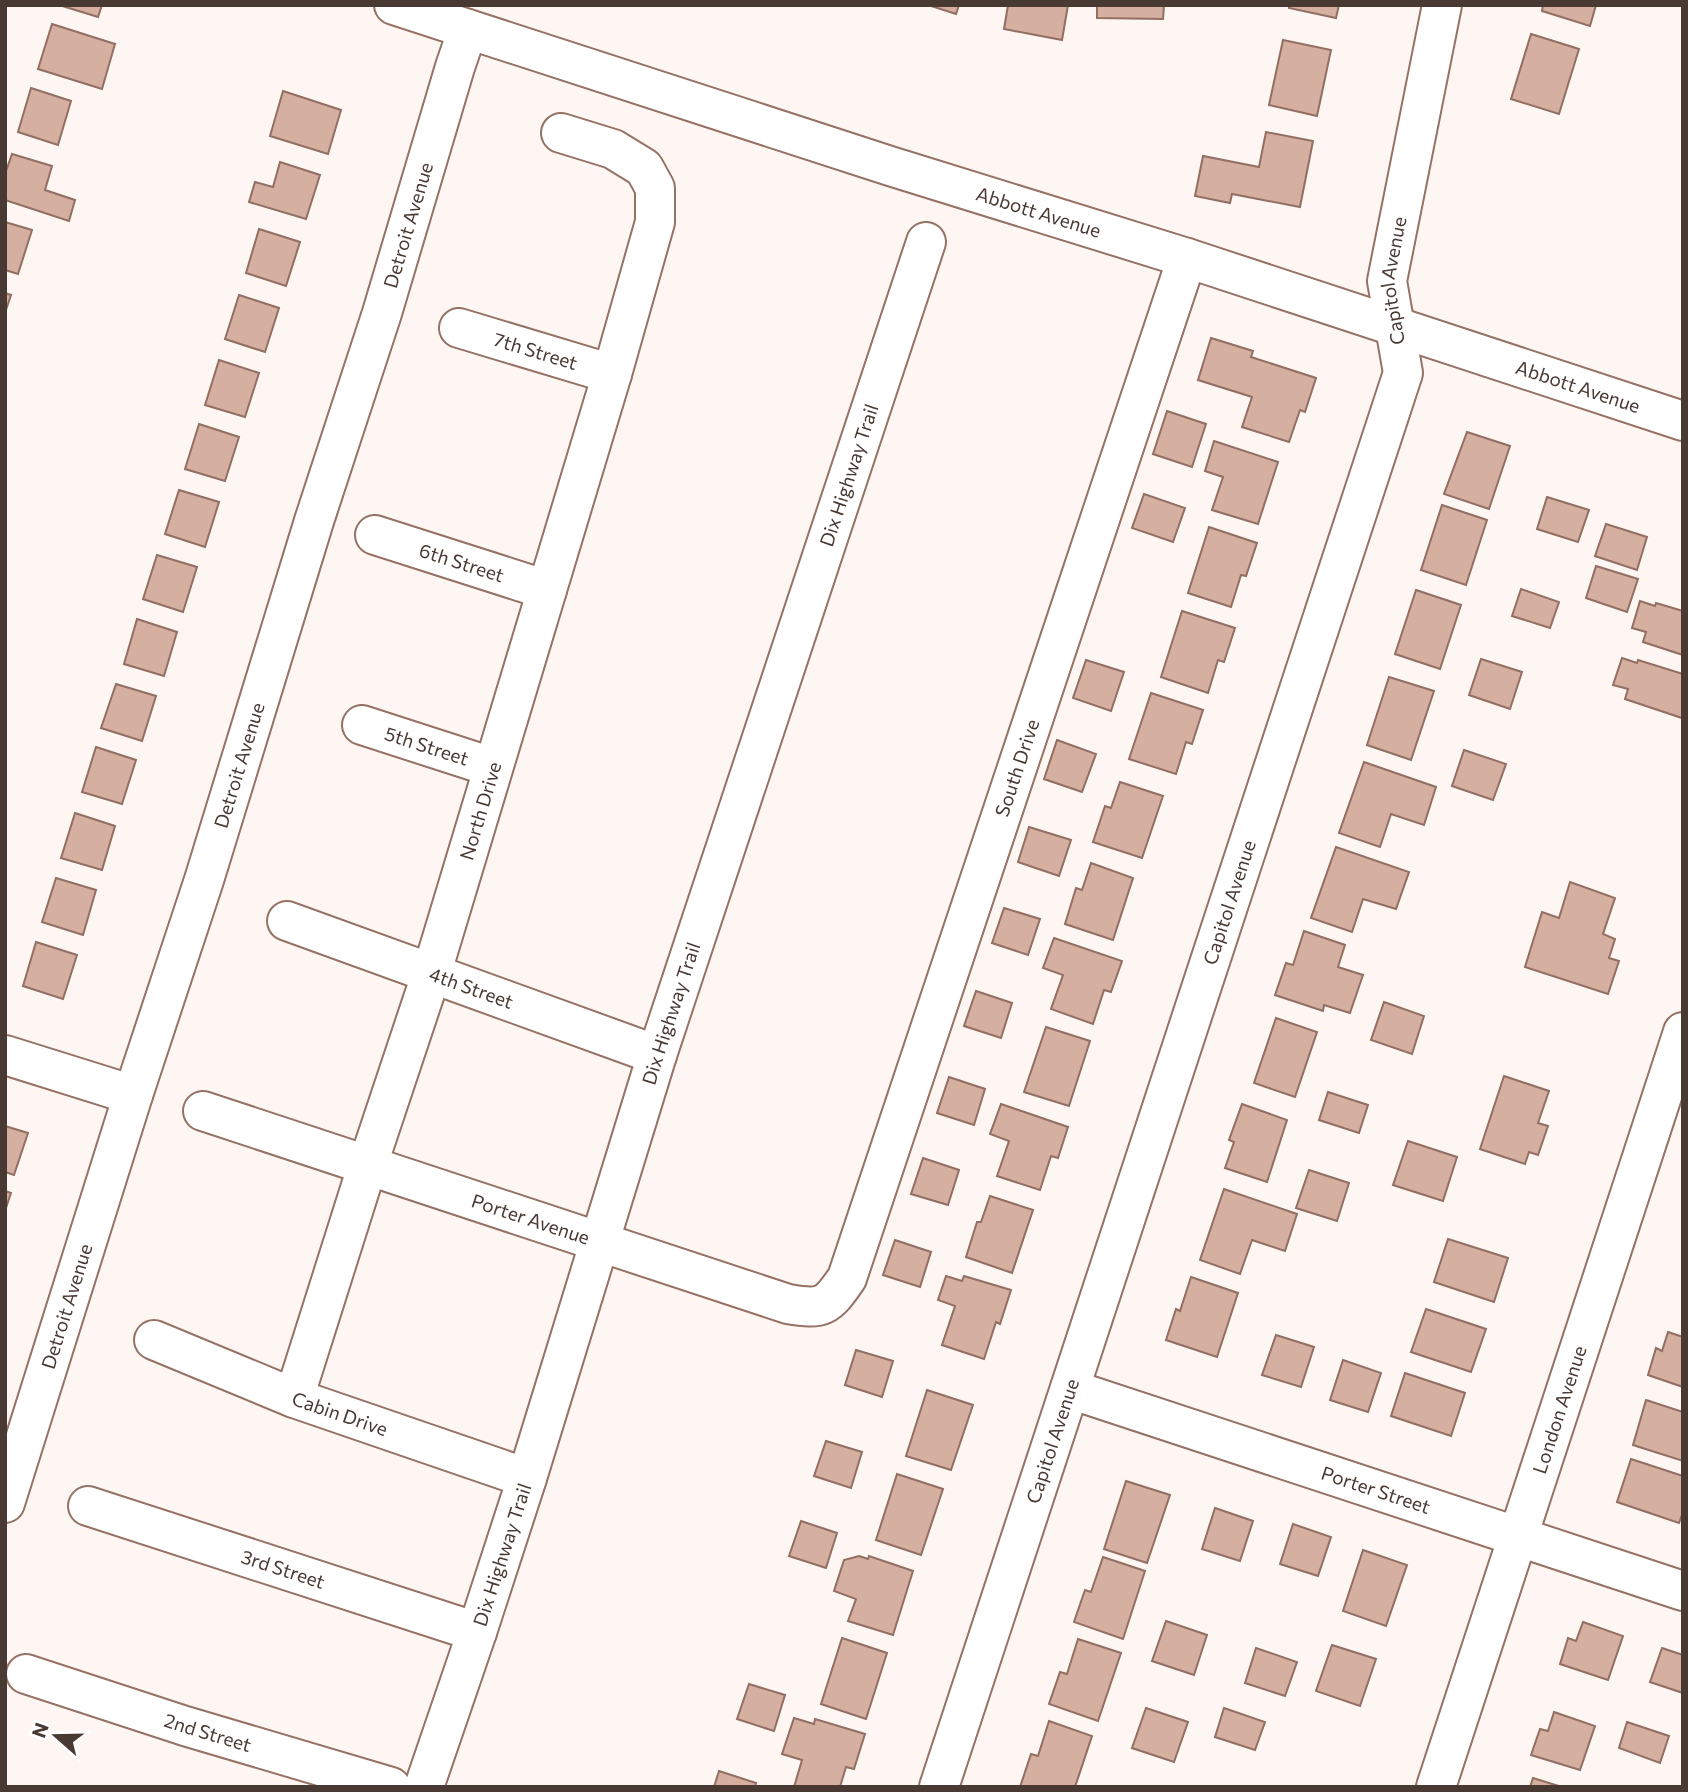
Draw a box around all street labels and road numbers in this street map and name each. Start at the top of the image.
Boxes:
street label: Detroit Avenue [378,159,437,291]
street label: Abbott Avenue [973,181,1104,242]
street label: Capitol Avenue [1375,214,1411,347]
street label: 7th Street [491,327,581,374]
street label: Abbott Avenue [1513,355,1643,417]
street label: Dix Highway Trail [814,401,883,549]
street label: 6th Street [417,538,507,587]
street label: Detroit Avenue [209,700,269,831]
street label: South Drive [990,716,1043,820]
street label: 5th Street [382,721,472,770]
street label: North Drive [454,759,506,863]
street label: Capitol Avenue [1198,837,1260,968]
street label: Dix Highway Trail [637,939,705,1087]
street label: 4th Street [426,962,517,1013]
street label: Porter Avenue [469,1188,593,1249]
street label: Detroit Avenue [36,1241,97,1372]
street label: London Avenue [1527,1343,1591,1476]
street label: Capitol Avenue [1021,1376,1083,1506]
street label: Cabin Drive [289,1386,391,1440]
street label: Porter Street [1319,1461,1434,1518]
street label: Dix Highway Trail [468,1480,535,1629]
street label: 3rd Street [238,1544,328,1593]
street label: 2nd Street [161,1708,254,1756]

